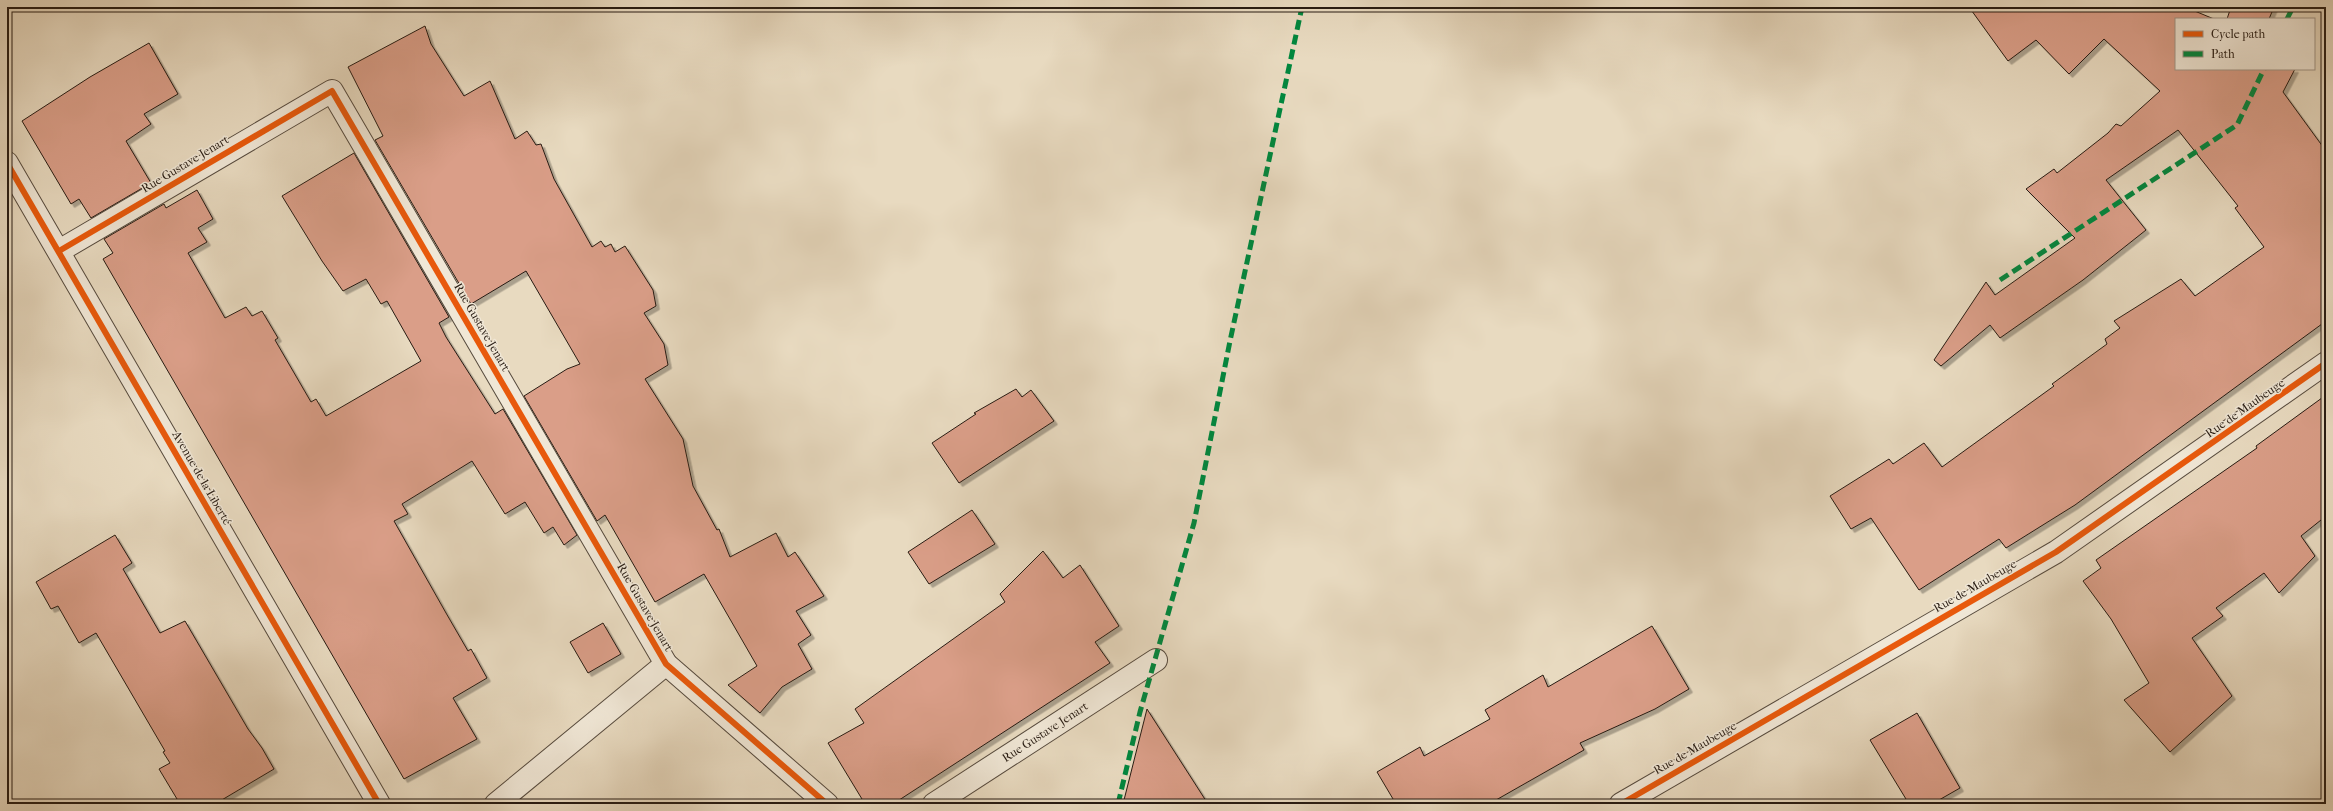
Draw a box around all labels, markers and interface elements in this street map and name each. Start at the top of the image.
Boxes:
legend [2175,18,2315,70]
text: Cycle path [2211,27,2266,41]
text: Path [2211,47,2235,61]
street label: Rue Gustave Jenart [139,132,232,196]
street label: Rue Gustave Jenart [451,280,513,374]
street label: Rue de Maubeuge [2203,375,2287,441]
street label: Avenue de la Liberté [169,428,235,527]
street label: Rue de Maubeuge [1931,557,2019,615]
street label: Rue Gustave Jenart [614,560,676,654]
street label: Rue Gustave Jenart [999,699,1091,765]
street label: Rue de Maubeuge [1651,719,1739,777]

